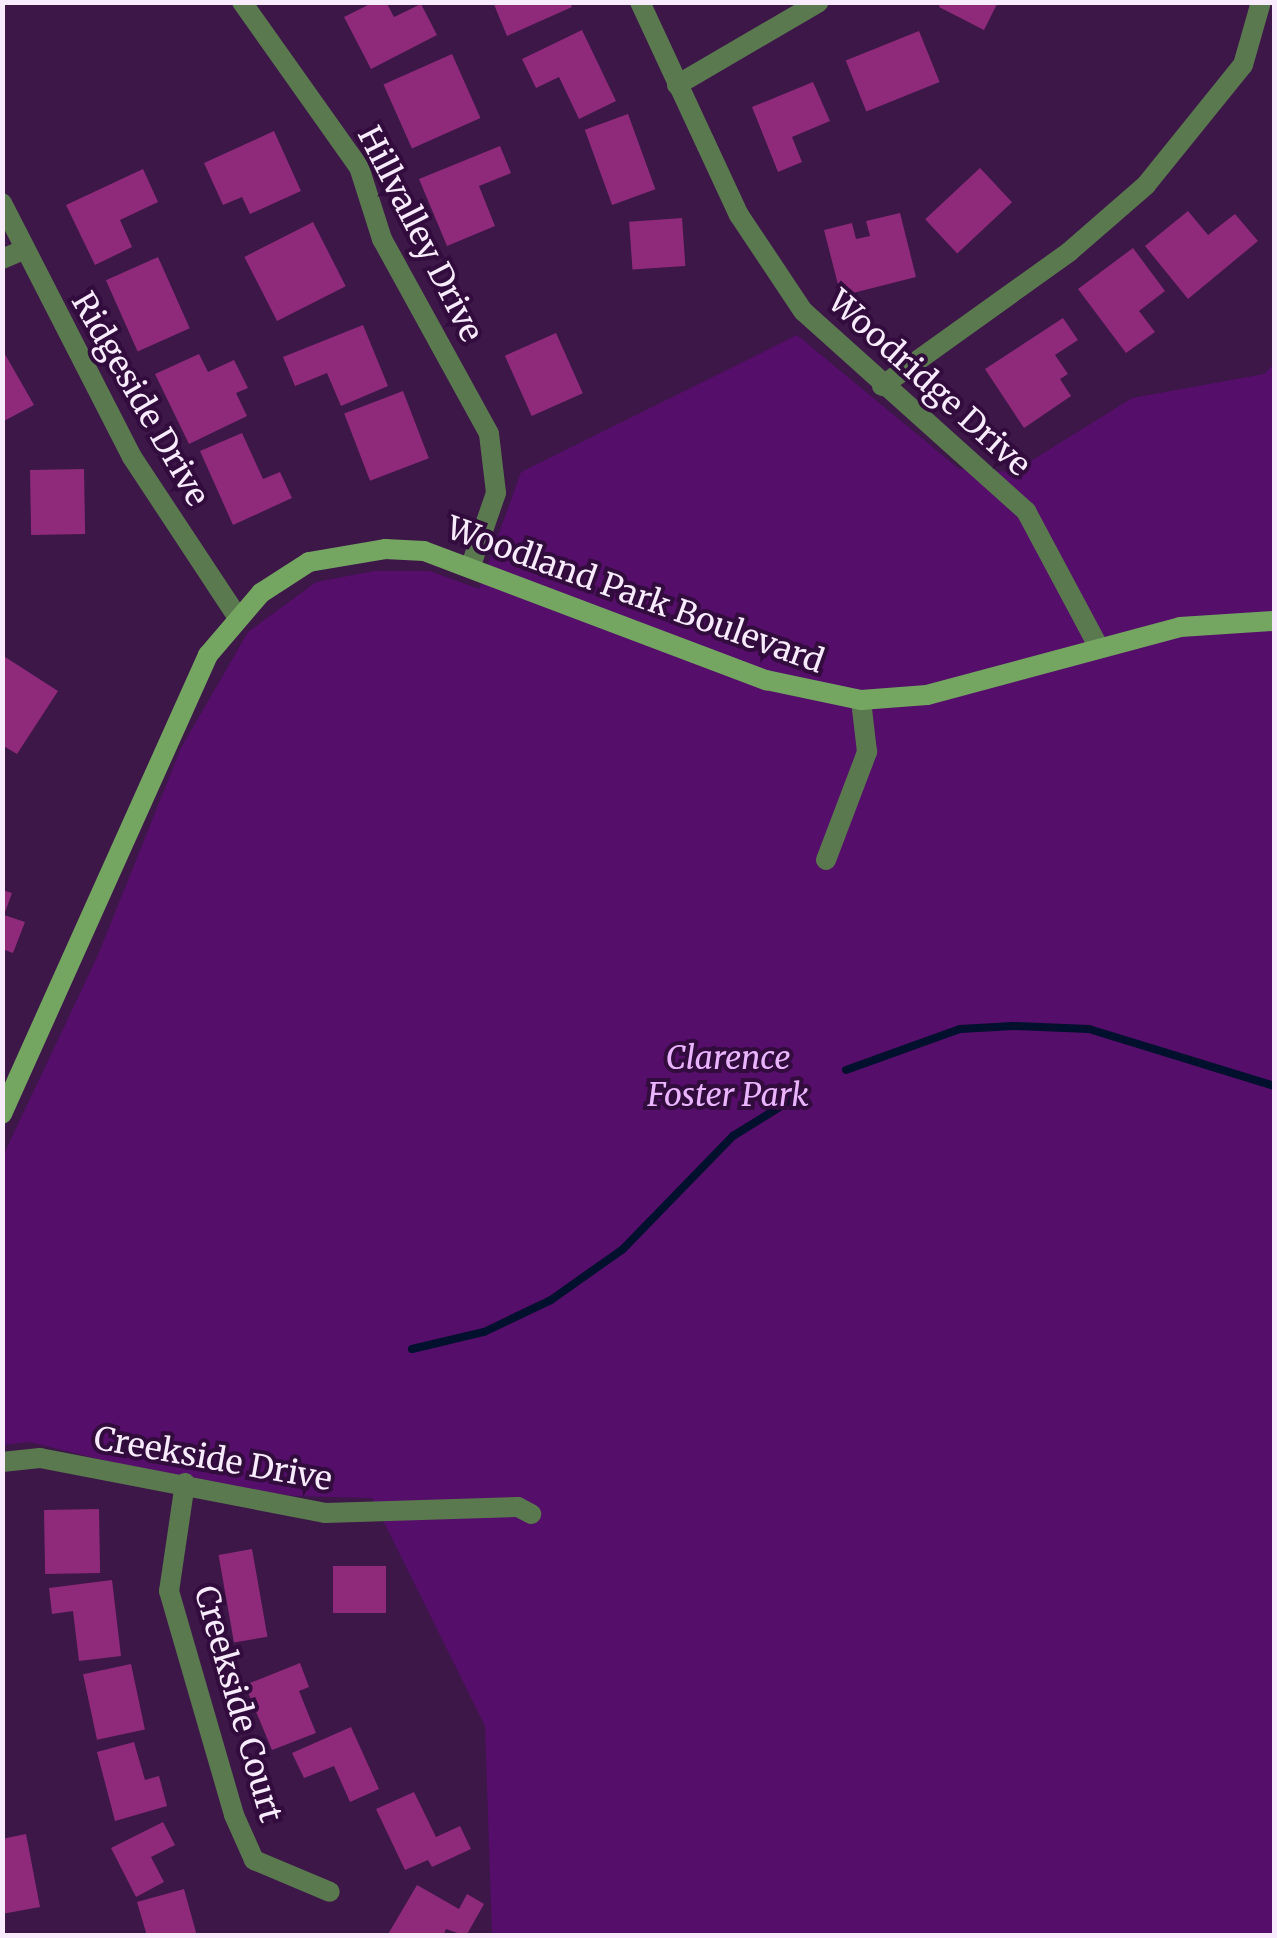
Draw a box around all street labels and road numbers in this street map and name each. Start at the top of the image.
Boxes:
street label: Hillvalley Drive [349,120,491,348]
street label: Woodridge Drive [820,282,1038,484]
street label: Ridgeside Drive [63,285,217,513]
street label: Woodland Park Boulevard [441,509,829,681]
street label: Creekside Drive [91,1419,335,1499]
street label: Creekside Court [186,1582,290,1826]

